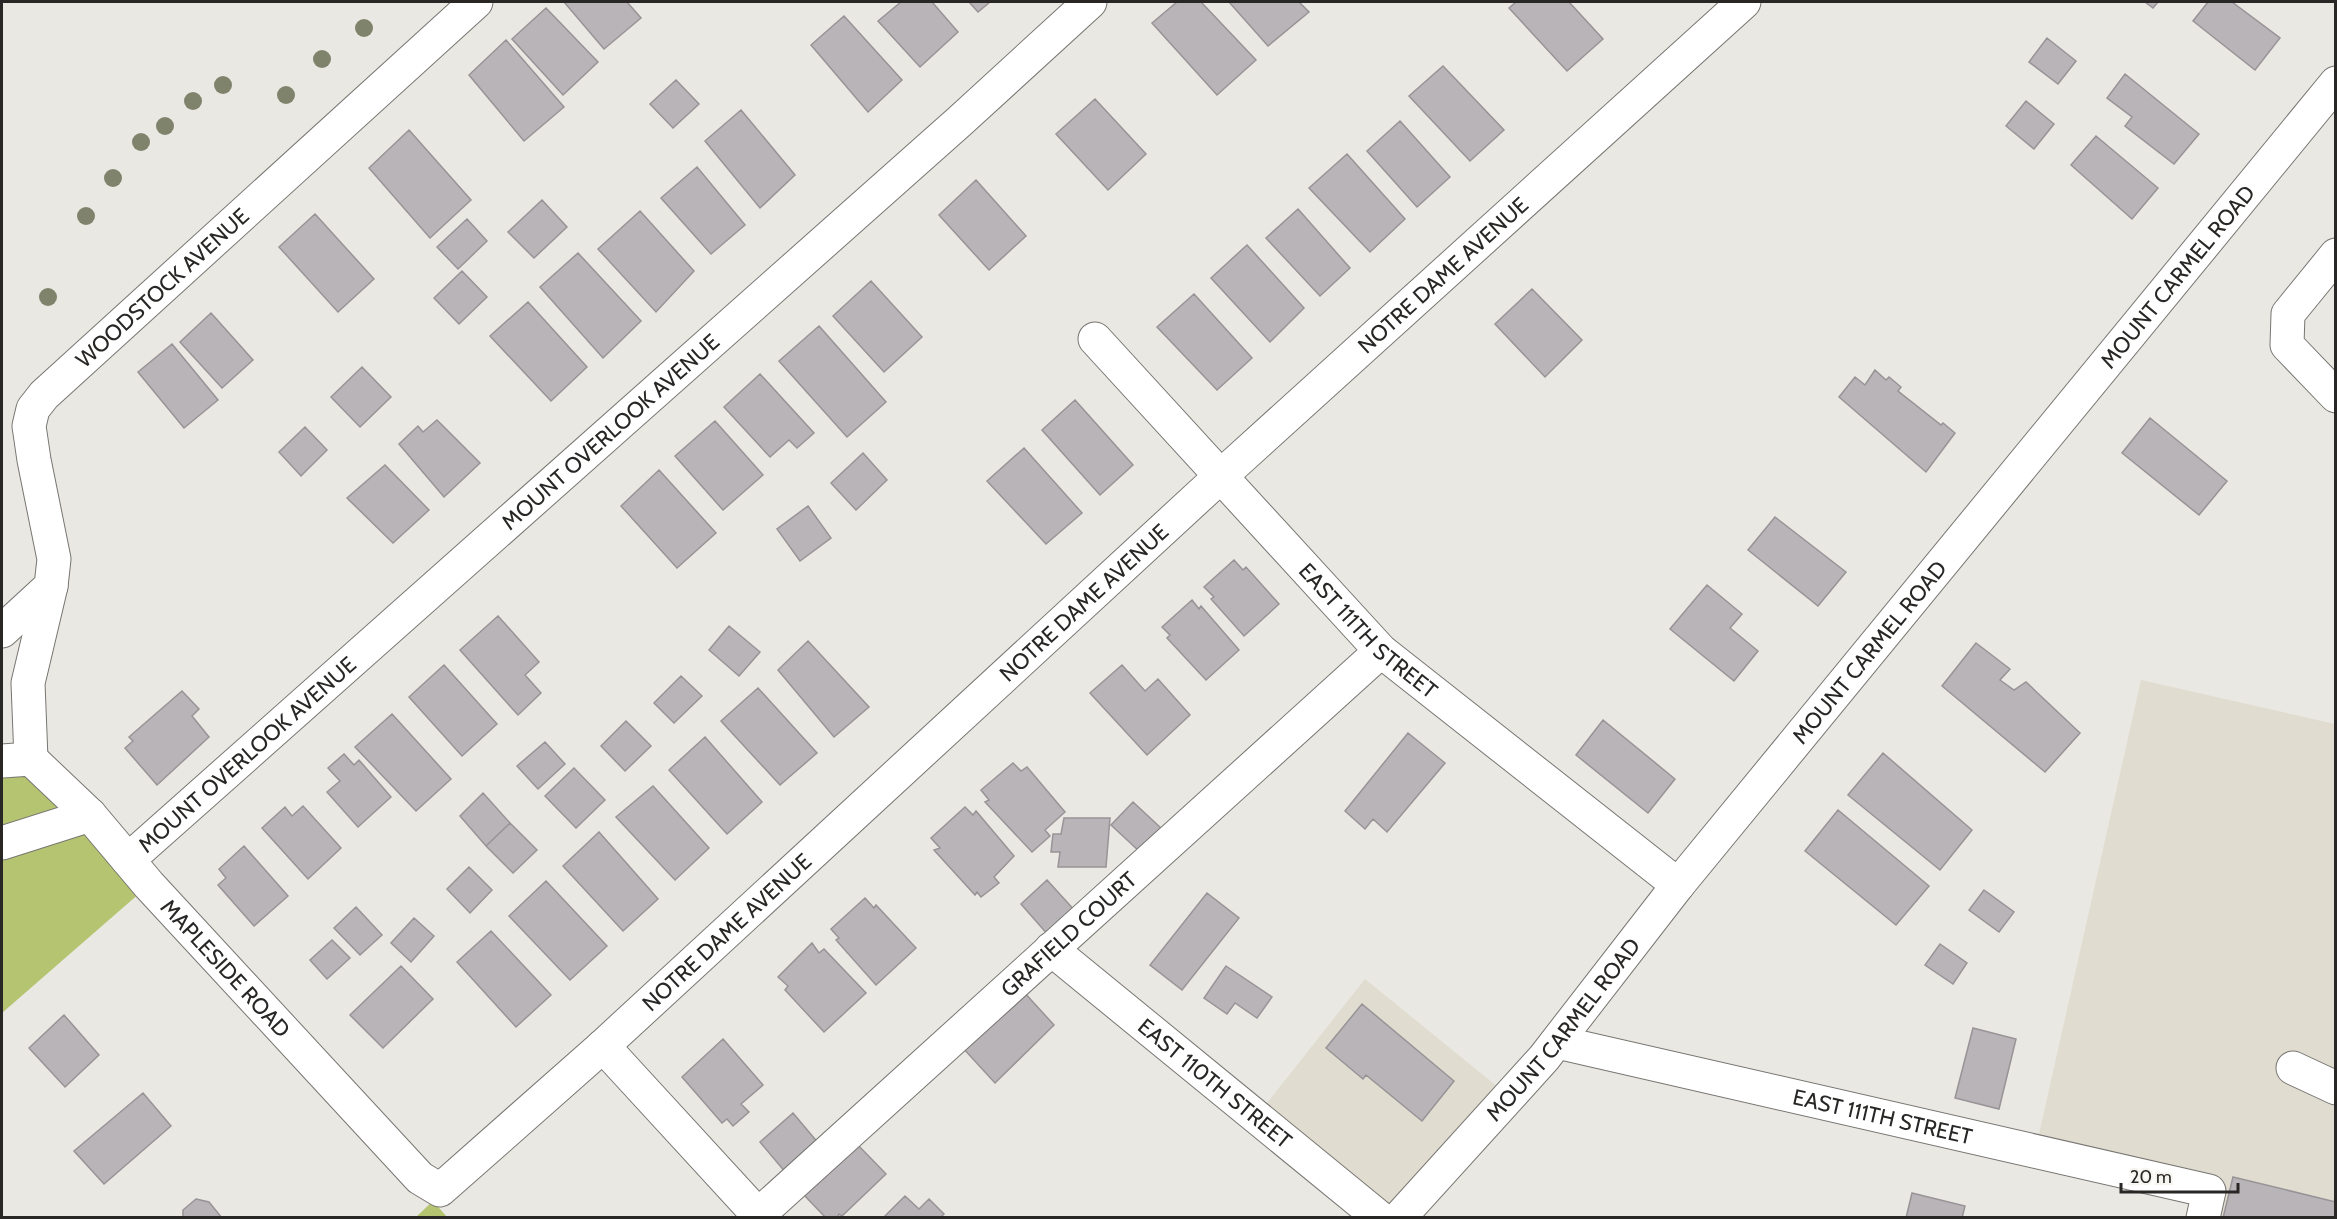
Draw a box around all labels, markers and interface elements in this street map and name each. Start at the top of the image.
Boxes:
street label: MOUNT CARMEL ROAD [2095,180,2261,374]
street label: NOTRE DAME AVENUE [1353,191,1534,359]
street label: WOODSTOCK AVENUE [70,202,254,373]
street label: MOUNT OVERLOOK AVENUE [496,328,725,536]
street label: NOTRE DAME AVENUE [994,518,1174,687]
street label: MOUNT CARMEL ROAD [1786,555,1952,749]
street label: EAST 111TH STREET [1293,558,1443,704]
street label: MOUNT OVERLOOK AVENUE [133,651,362,859]
street label: NOTRE DAME AVENUE [637,848,817,1017]
street label: GRAFIELD COURT [995,866,1143,1003]
street label: MAPLESIDE ROAD [155,894,296,1043]
street label: MOUNT CARMEL ROAD [1480,933,1646,1127]
street label: EAST 110TH STREET [1132,1013,1297,1155]
street label: EAST 111TH STREET [1790,1083,1975,1151]
scale bar [2121,1156,2238,1194]
text: 20 m [2130,1166,2172,1188]

